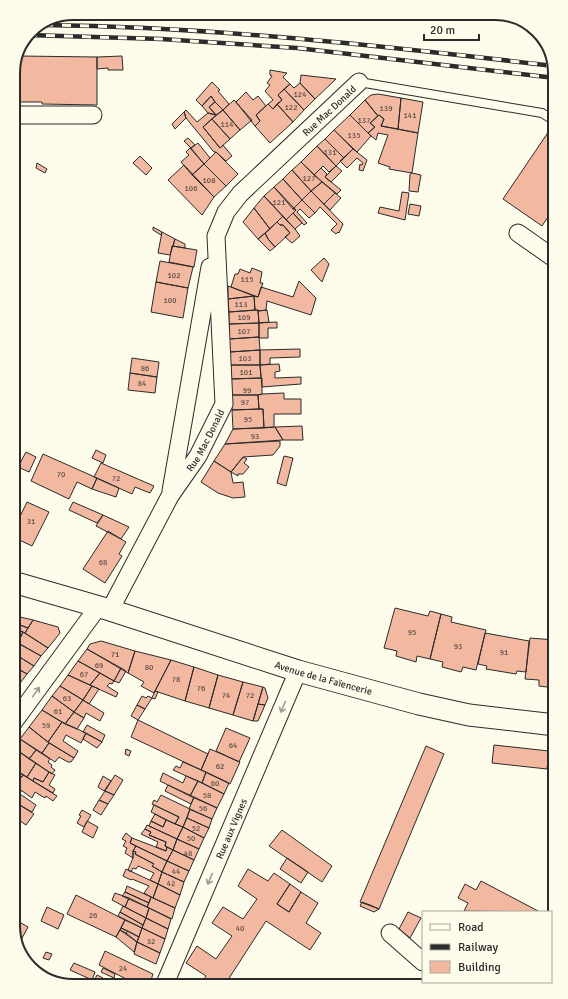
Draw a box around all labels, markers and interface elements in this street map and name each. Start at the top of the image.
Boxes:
scale bar [424,16,479,42]
text: 20 m [430,23,455,38]
street label: Rue Mac Donald [300,83,359,139]
house number: 124 [294,89,307,99]
house number: 122 [285,102,297,112]
house number: 139 [380,103,392,113]
house number: 141 [404,110,416,120]
house number: 137 [358,115,370,125]
house number: 114 [221,119,234,129]
house number: 135 [348,130,360,140]
house number: 131 [324,147,336,157]
house number: 127 [303,173,315,183]
house number: 108 [203,175,215,185]
house number: 106 [185,183,197,193]
house number: 121 [273,197,285,207]
house number: 102 [168,270,180,280]
house number: 115 [241,274,253,284]
house number: 100 [164,295,176,305]
house number: 113 [235,299,247,309]
house number: 109 [238,312,250,322]
house number: 107 [238,326,250,336]
house number: 103 [239,353,251,363]
house number: 86 [141,363,149,373]
house number: 101 [240,367,252,377]
house number: 84 [138,378,147,388]
house number: 99 [243,385,251,395]
house number: 97 [241,397,249,407]
street label: Rue Mac Donald [184,407,227,474]
house number: 95 [244,414,252,424]
house number: 93 [251,431,259,441]
house number: 70 [57,469,65,479]
house number: 72 [112,473,120,483]
house number: 31 [27,516,35,526]
house number: 68 [99,557,107,567]
house number: 95 [408,627,416,637]
house number: 93 [454,641,462,651]
house number: 91 [500,647,508,657]
house number: 71 [111,649,119,659]
street label: Avenue de la Faïencerie [273,659,373,698]
house number: 69 [95,660,103,670]
house number: 80 [145,662,153,672]
house number: 67 [80,669,88,679]
house number: 78 [172,674,180,684]
house number: 76 [197,683,205,693]
one-way arrow [32,686,40,697]
house number: 74 [222,690,231,700]
house number: 72 [246,690,254,700]
house number: 63 [63,693,71,703]
one-way arrow [278,701,286,713]
house number: 61 [54,706,62,716]
house number: 59 [42,720,50,730]
house number: 64 [229,740,238,750]
house number: 62 [216,761,224,771]
house number: 60 [211,778,219,788]
house number: 58 [203,790,211,800]
street label: Rue aux Vignes [214,796,250,861]
house number: 56 [199,803,207,813]
house number: 52 [192,823,200,833]
house number: 50 [187,833,195,843]
house number: 48 [184,848,192,858]
house number: 44 [172,866,181,876]
one-way arrow [206,872,213,884]
house number: 42 [167,878,175,888]
house number: 26 [89,910,97,920]
legend [422,911,552,983]
text: Road [458,920,484,935]
house number: 40 [236,923,244,933]
house number: 32 [147,936,155,946]
text: Railway [458,940,498,955]
text: Building [458,960,501,975]
house number: 24 [119,963,128,973]

